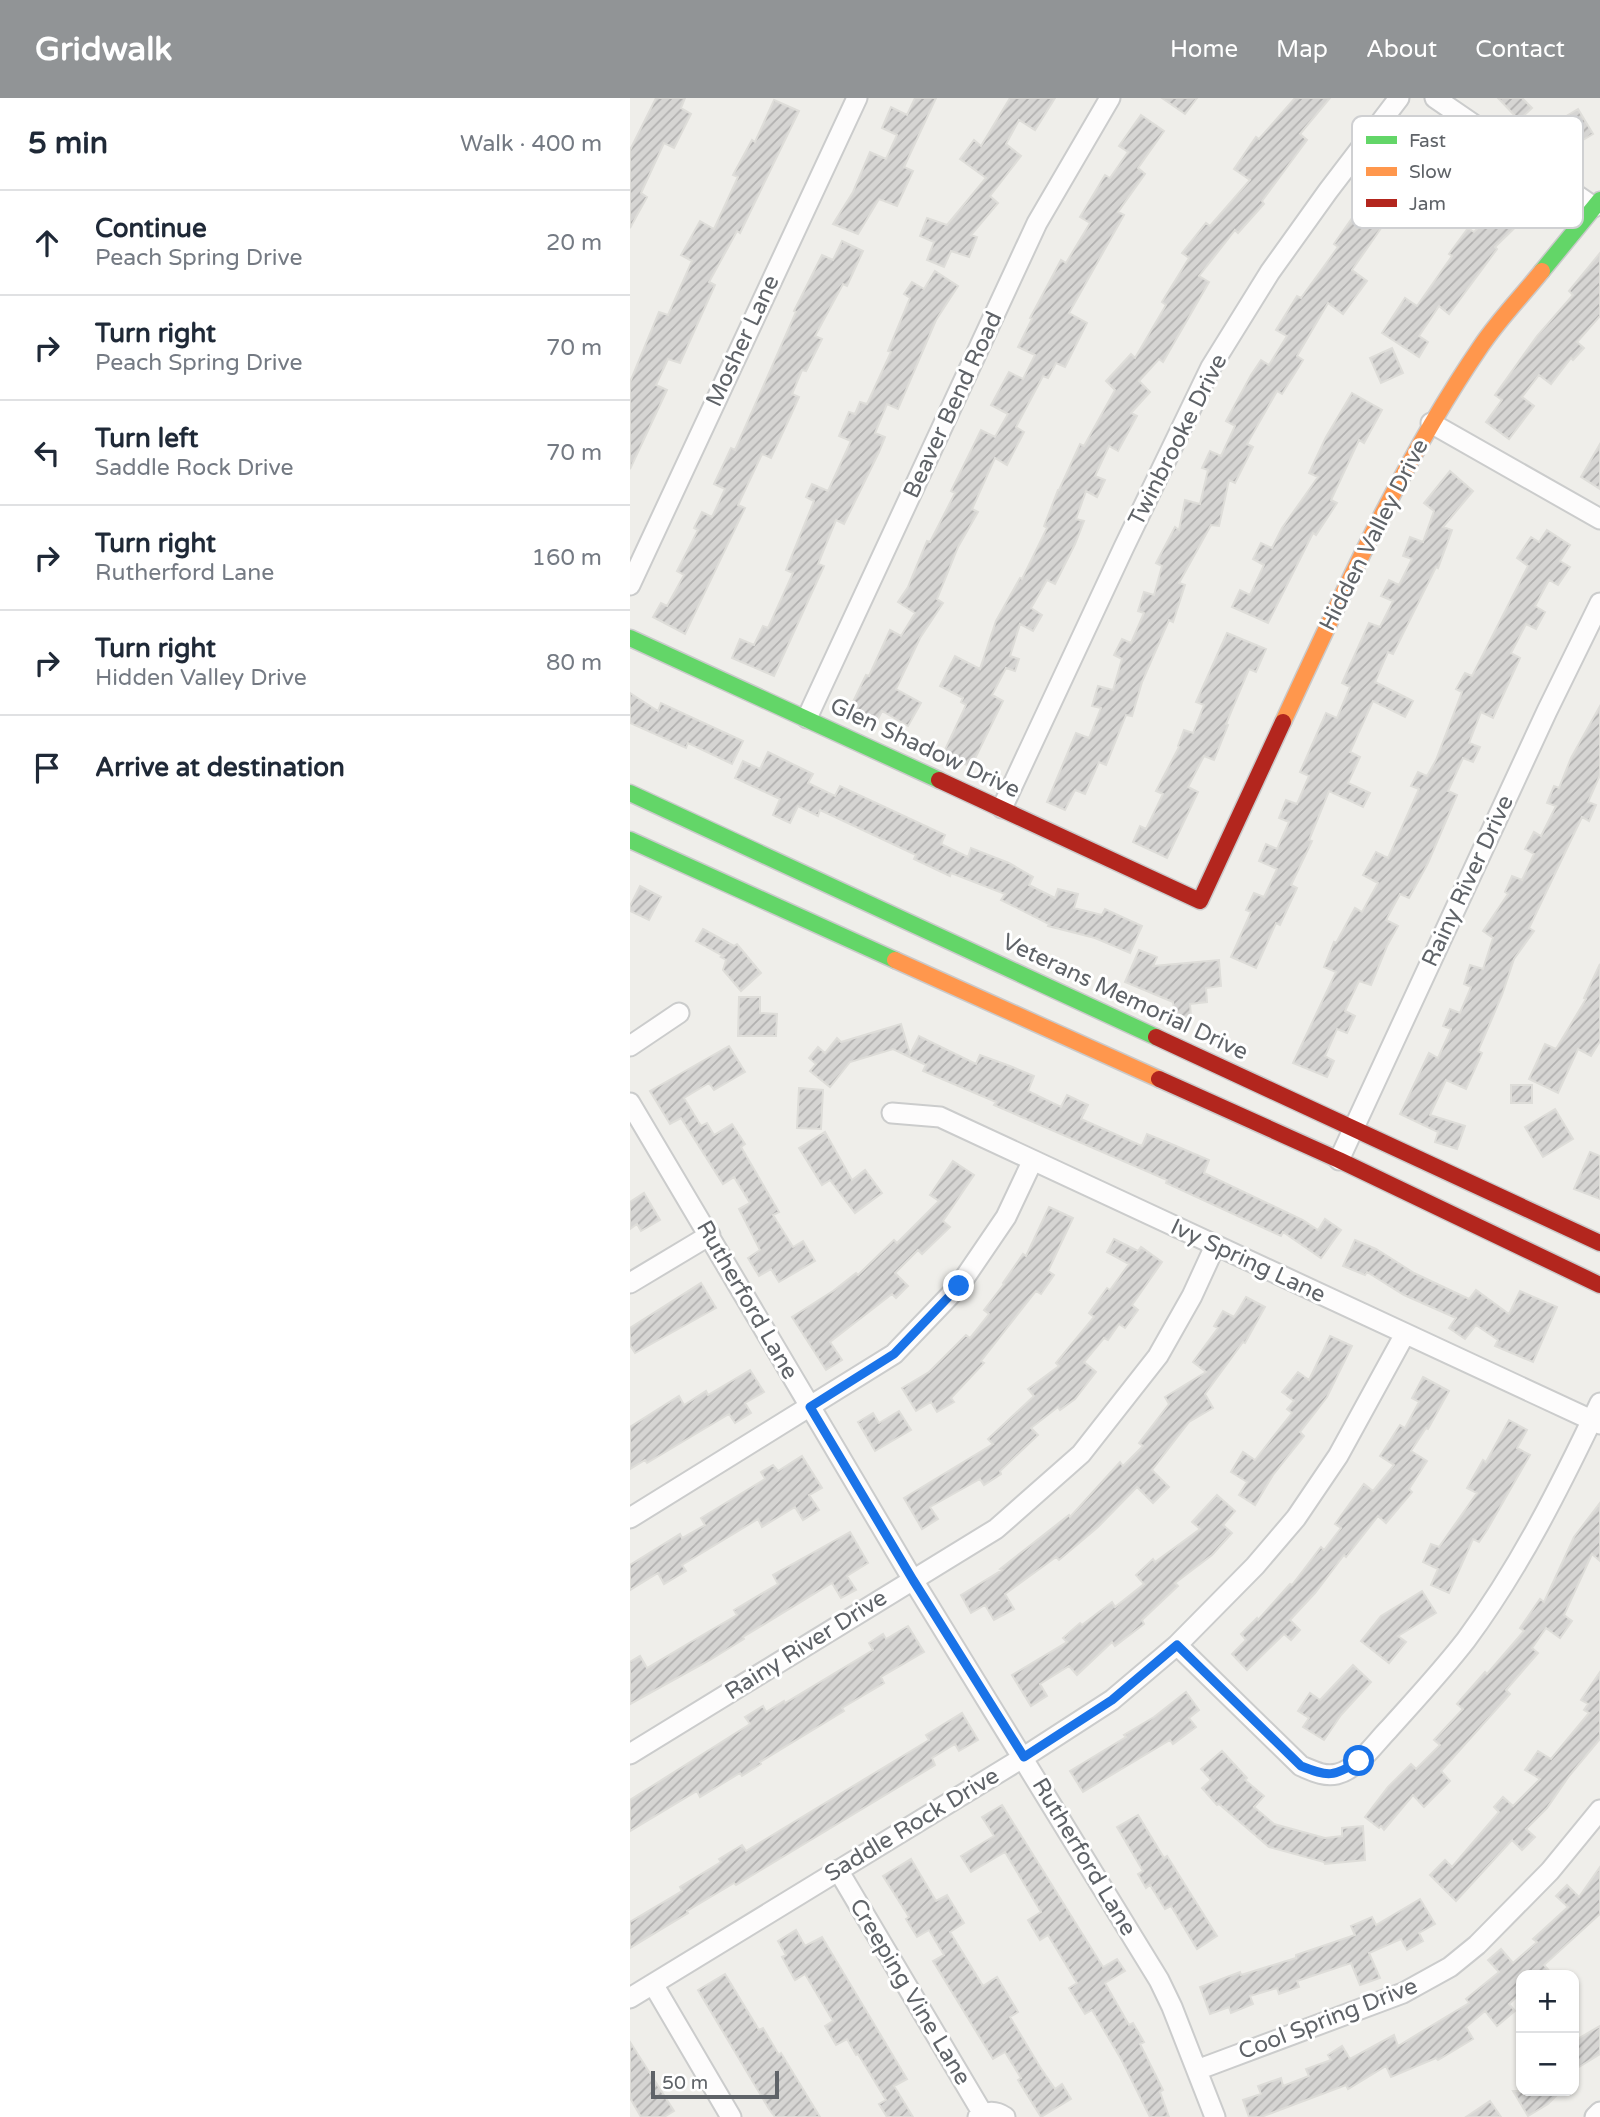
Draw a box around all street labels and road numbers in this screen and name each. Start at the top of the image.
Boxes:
street label: Mosher Lane [700,271,786,411]
street label: Beaver Bend Road [898,307,1008,503]
street label: Twinbrooke Drive [1123,349,1233,531]
street label: Hidden Valley Drive [1313,434,1435,636]
street label: Glen Shadow Drive [826,692,1024,804]
street label: Rainy River Drive [1416,791,1520,971]
street label: Veterans Memorial Drive [998,928,1252,1066]
street label: Ivy Spring Lane [1166,1213,1330,1309]
street label: Rutherford Lane [690,1215,804,1385]
street label: Rainy River Drive [720,1584,892,1706]
street label: Saddle Rock Drive [820,1762,1004,1888]
street label: Rutherford Lane [1026,1773,1142,1941]
street label: Creeping Vine Lane [843,1894,977,2090]
street label: Cool Spring Drive [1235,1972,1421,2066]

